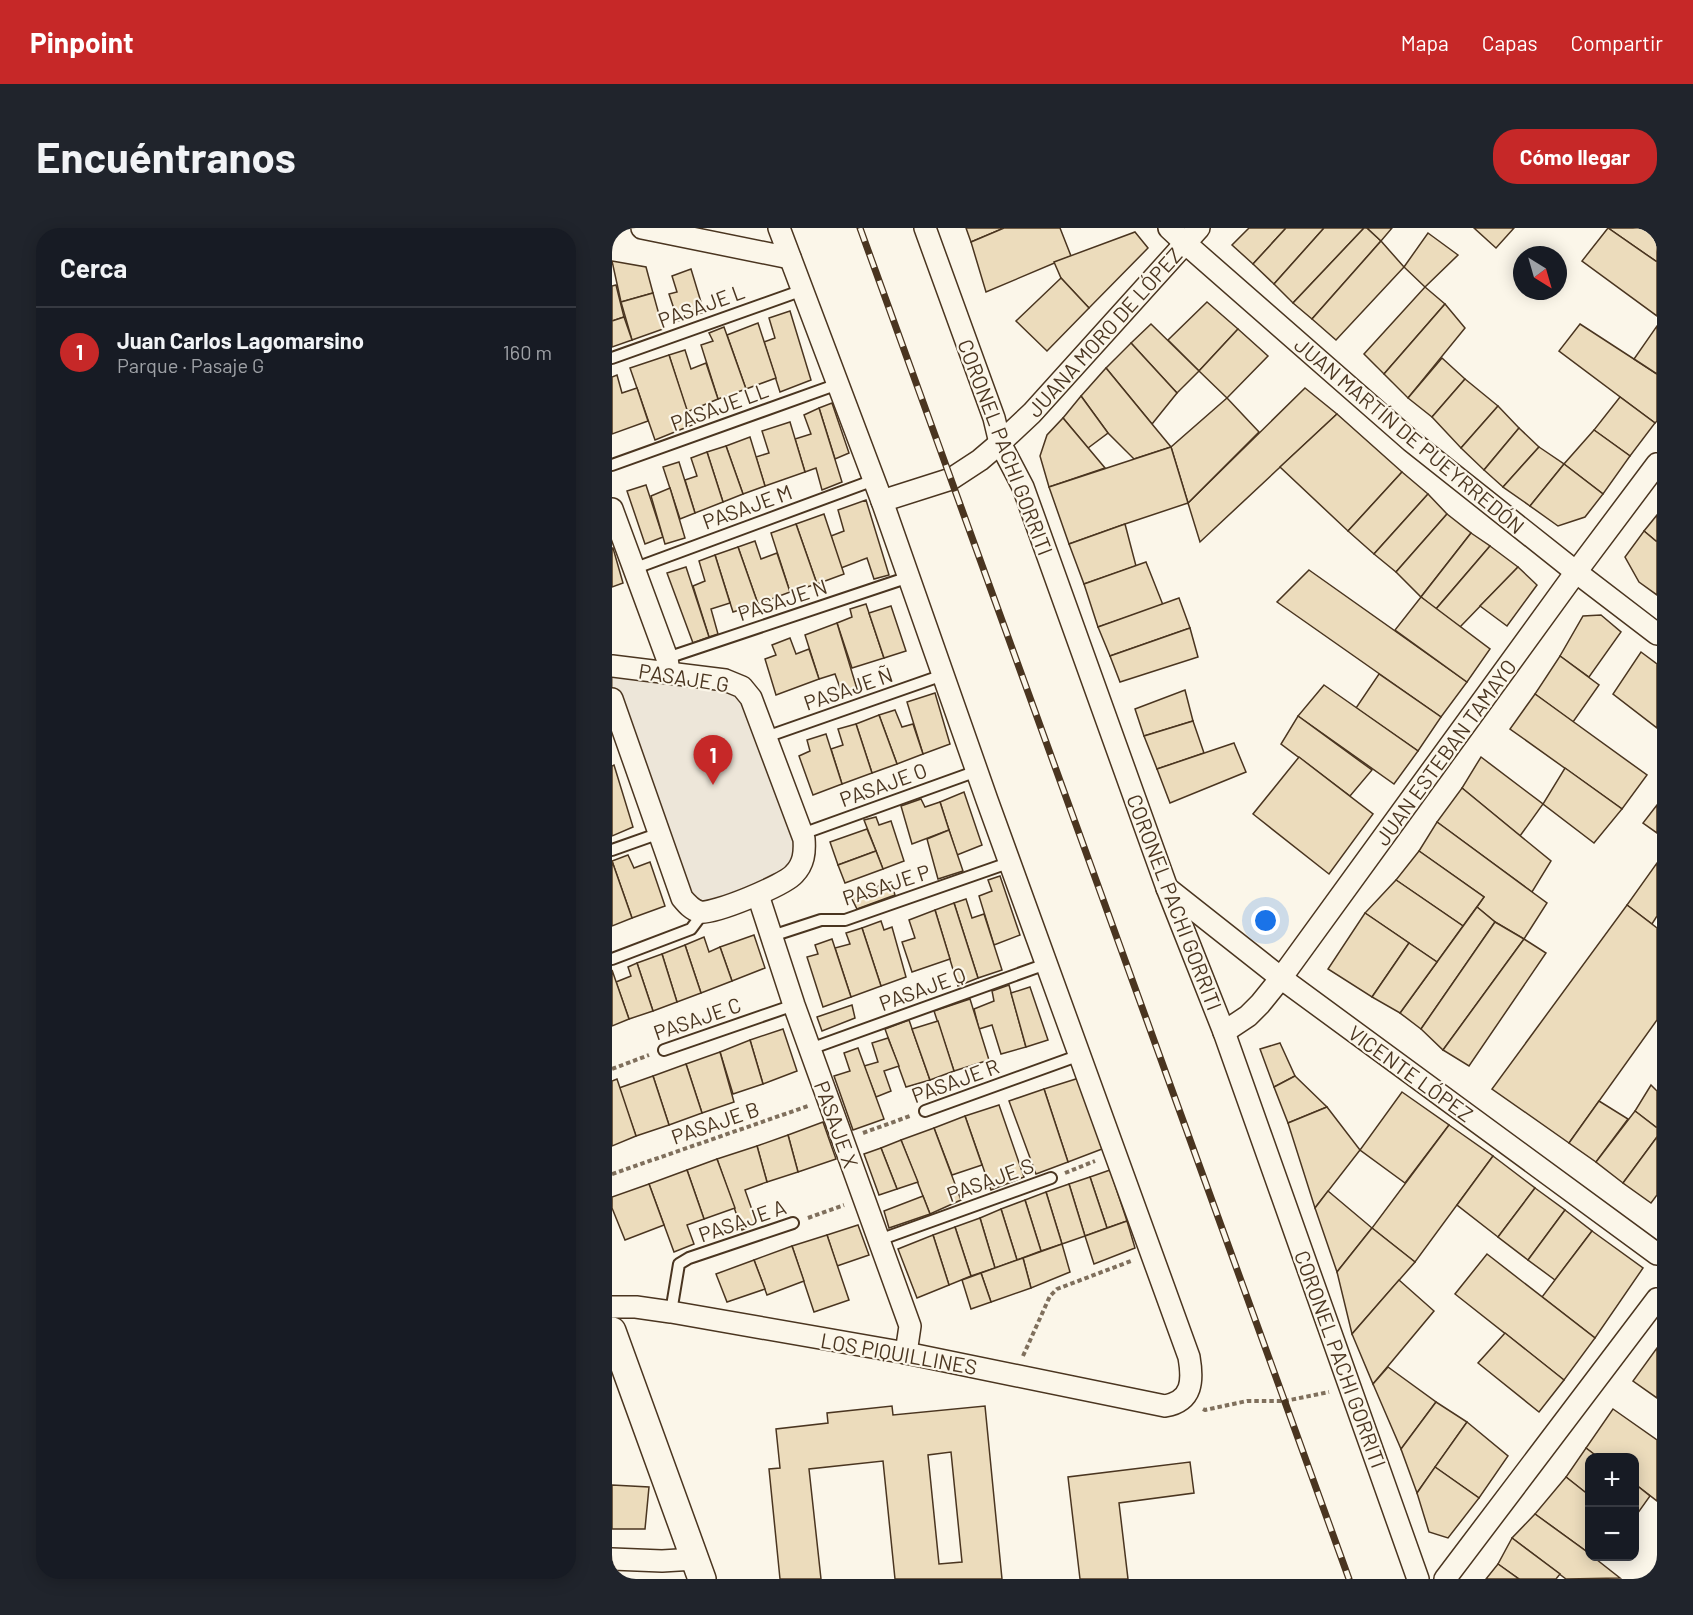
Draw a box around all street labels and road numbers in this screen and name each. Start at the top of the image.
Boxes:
street label: JUANA MORO DE LÓPEZ [1021,242,1187,422]
street label: PASAJE L [654,278,748,332]
street label: JUAN MARTÍN DE PUEYRREDÓN [1290,332,1530,538]
street label: CORONEL PACHI GORRITI [953,335,1059,559]
street label: PASAJE LL [667,377,771,435]
street label: PASAJE M [699,478,795,534]
street label: PASAJE N [734,573,830,625]
street label: JUAN ESTEBAN TAMAYO [1369,654,1521,850]
street label: PASAJE G [637,658,731,696]
street label: PASAJE Ñ [800,661,896,715]
street label: PASAJE O [836,757,930,811]
street label: CORONEL PACHI GORRITI [1122,790,1228,1014]
street label: PASAJE P [839,858,933,910]
street label: PASAJE Q [875,961,969,1015]
street label: PASAJE C [650,991,744,1045]
street label: VICENTE LÓPEZ [1344,1019,1478,1127]
street label: PASAJE R [908,1053,1002,1107]
street label: PASAJE X [810,1077,864,1171]
street label: PASAJE B [668,1095,762,1149]
street label: PASAJE S [943,1152,1037,1206]
street label: PASAJE A [695,1193,789,1247]
street label: CORONEL PACHI GORRITI [1290,1247,1392,1471]
street label: LOS PIQUILLINES [819,1327,979,1379]

